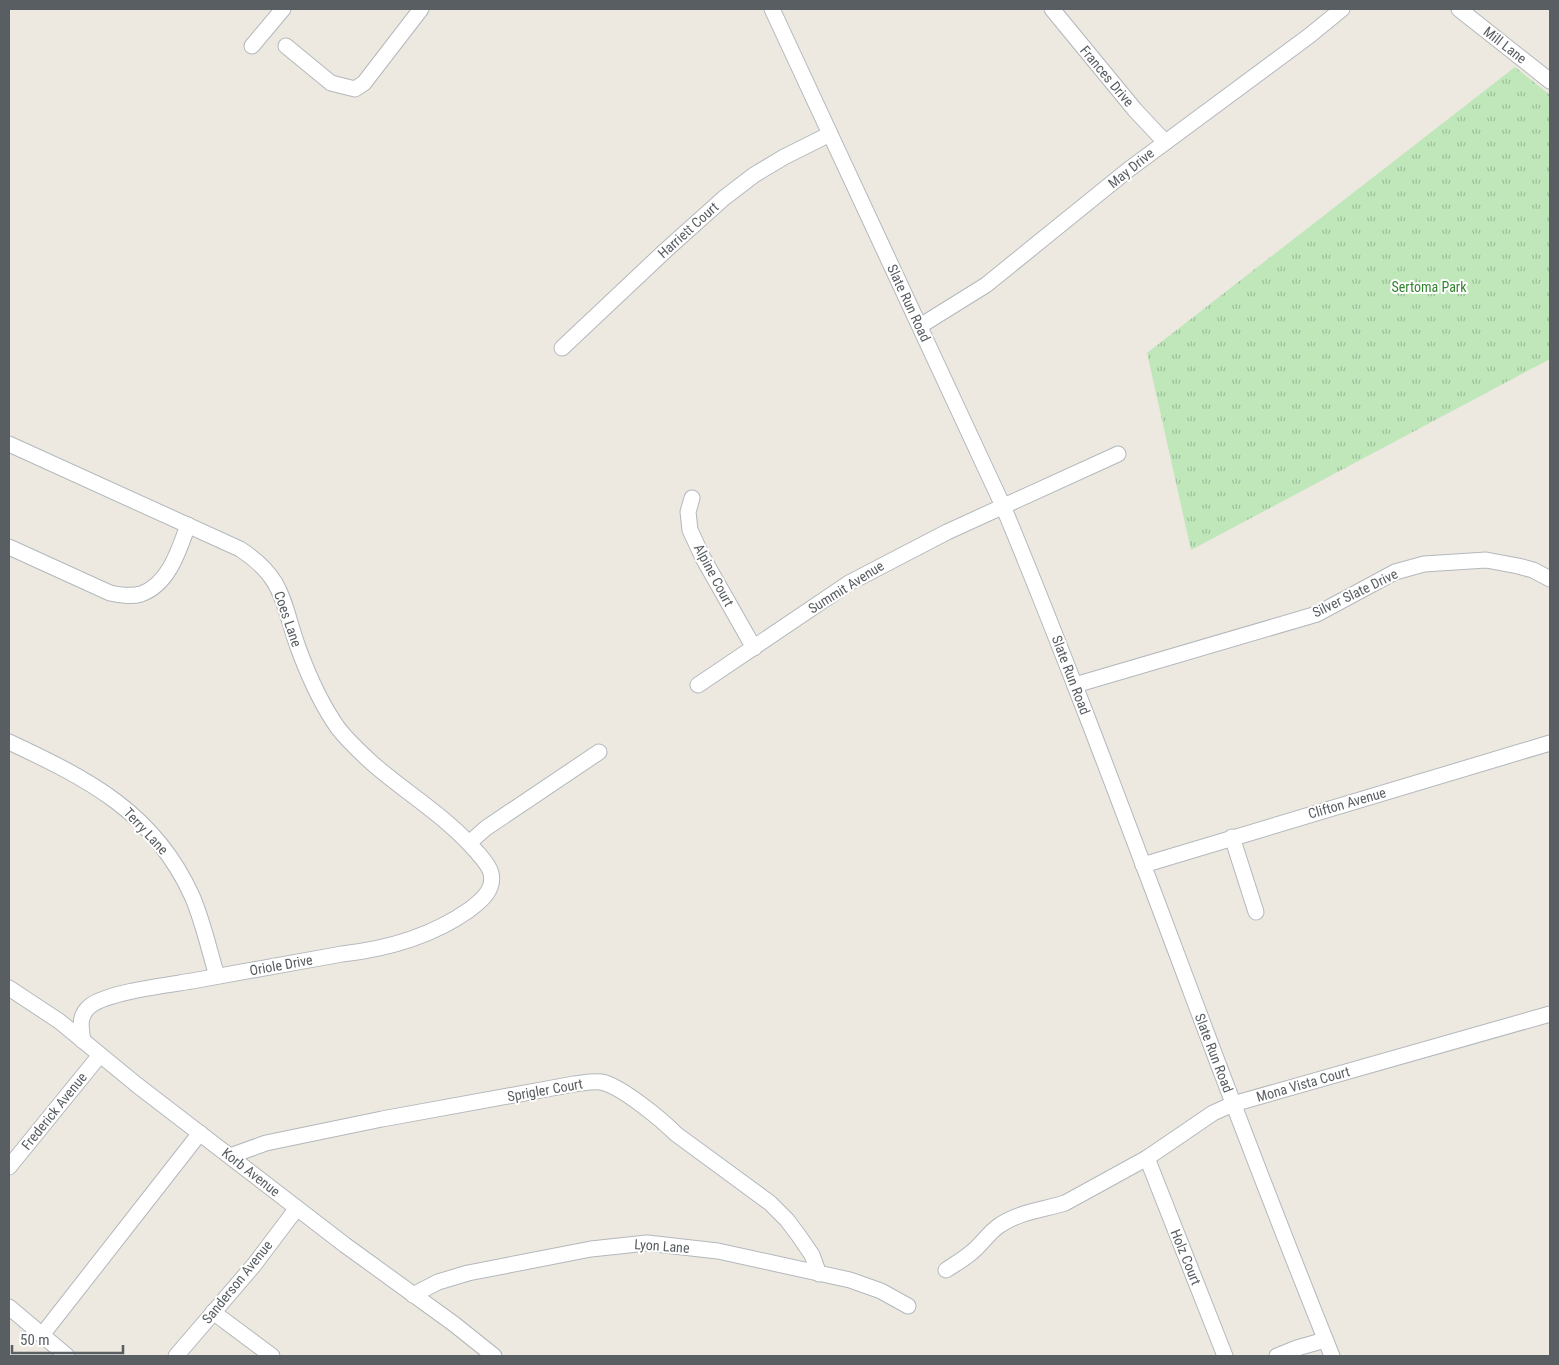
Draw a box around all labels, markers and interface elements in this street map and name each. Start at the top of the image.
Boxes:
street label: Mill Lane [1480,23,1530,67]
street label: Frances Drive [1077,42,1137,110]
street label: May Drive [1105,144,1157,191]
street label: Harriett Court [655,199,721,261]
street label: Slate Run Road [884,262,934,344]
park label: Sertoma Park [1392,279,1467,295]
street label: Alpine Court [691,541,737,609]
street label: Summit Avenue [805,557,887,617]
street label: Silver Slate Drive [1310,565,1401,620]
street label: Coes Lane [271,589,305,649]
street label: Slate Run Road [1049,633,1093,717]
street label: Clifton Avenue [1306,784,1388,822]
street label: Terry Lane [121,804,172,858]
street label: Oriole Drive [248,952,314,978]
street label: Slate Run Road [1192,1011,1236,1095]
street label: Mona Vista Court [1255,1063,1351,1105]
street label: Frederick Avenue [18,1069,90,1153]
street label: Sprigler Court [506,1075,584,1105]
street label: Korb Avenue [219,1144,284,1200]
street label: Holz Court [1168,1227,1204,1287]
street label: Lyon Lane [634,1236,691,1256]
street label: Sanderson Avenue [199,1237,276,1327]
scale bar [12,1322,124,1354]
text: 50 m [20,1331,50,1349]

